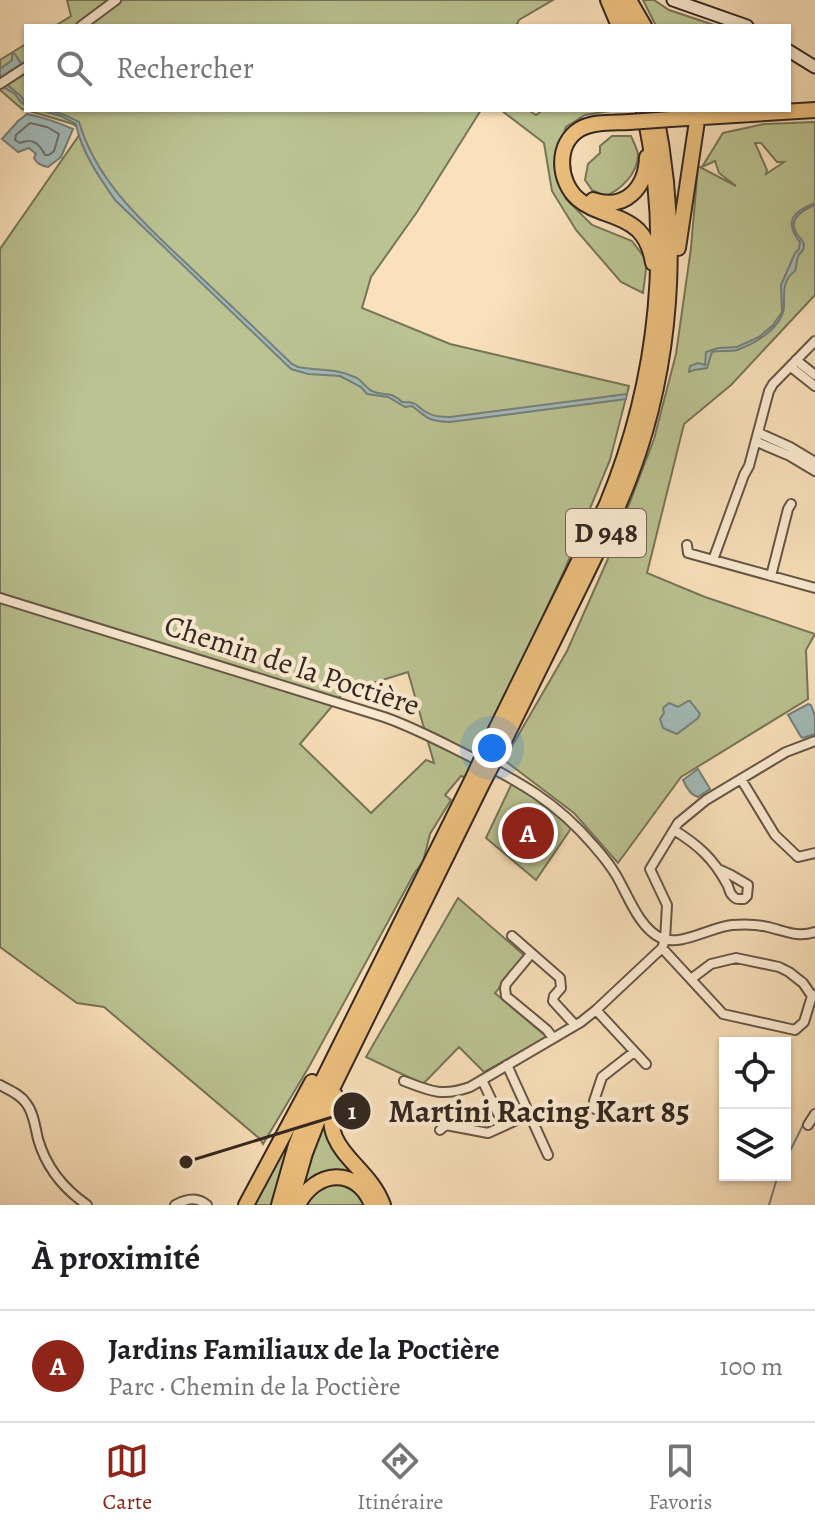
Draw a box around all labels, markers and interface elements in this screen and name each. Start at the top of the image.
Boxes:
search box [24,24,791,112]
icon: search [52,46,96,90]
text: Rechercher [116,48,254,88]
road number: D 948 [566,509,646,557]
street label: Chemin de la Poctière [159,605,425,725]
your location [472,728,512,768]
pin: A [502,803,554,863]
map controls [719,1037,791,1181]
button: locate [719,1037,791,1109]
callout: Martini Racing Kart 85 [332,1083,705,1139]
text: Martini Racing Kart 85 [388,1089,690,1133]
text: 1 [348,1095,357,1127]
button: layers [719,1109,791,1181]
text: À proximité [32,1234,200,1281]
text: Jardins Familiaux de la Poctière [108,1329,500,1369]
text: A [50,1349,66,1384]
text: 100 m [720,1349,783,1384]
text: Parc · Chemin de la Poctière [108,1369,401,1404]
tab: Carte [103,1439,152,1517]
tab: Itinéraire [357,1439,443,1517]
tab: Favoris [648,1439,712,1517]

